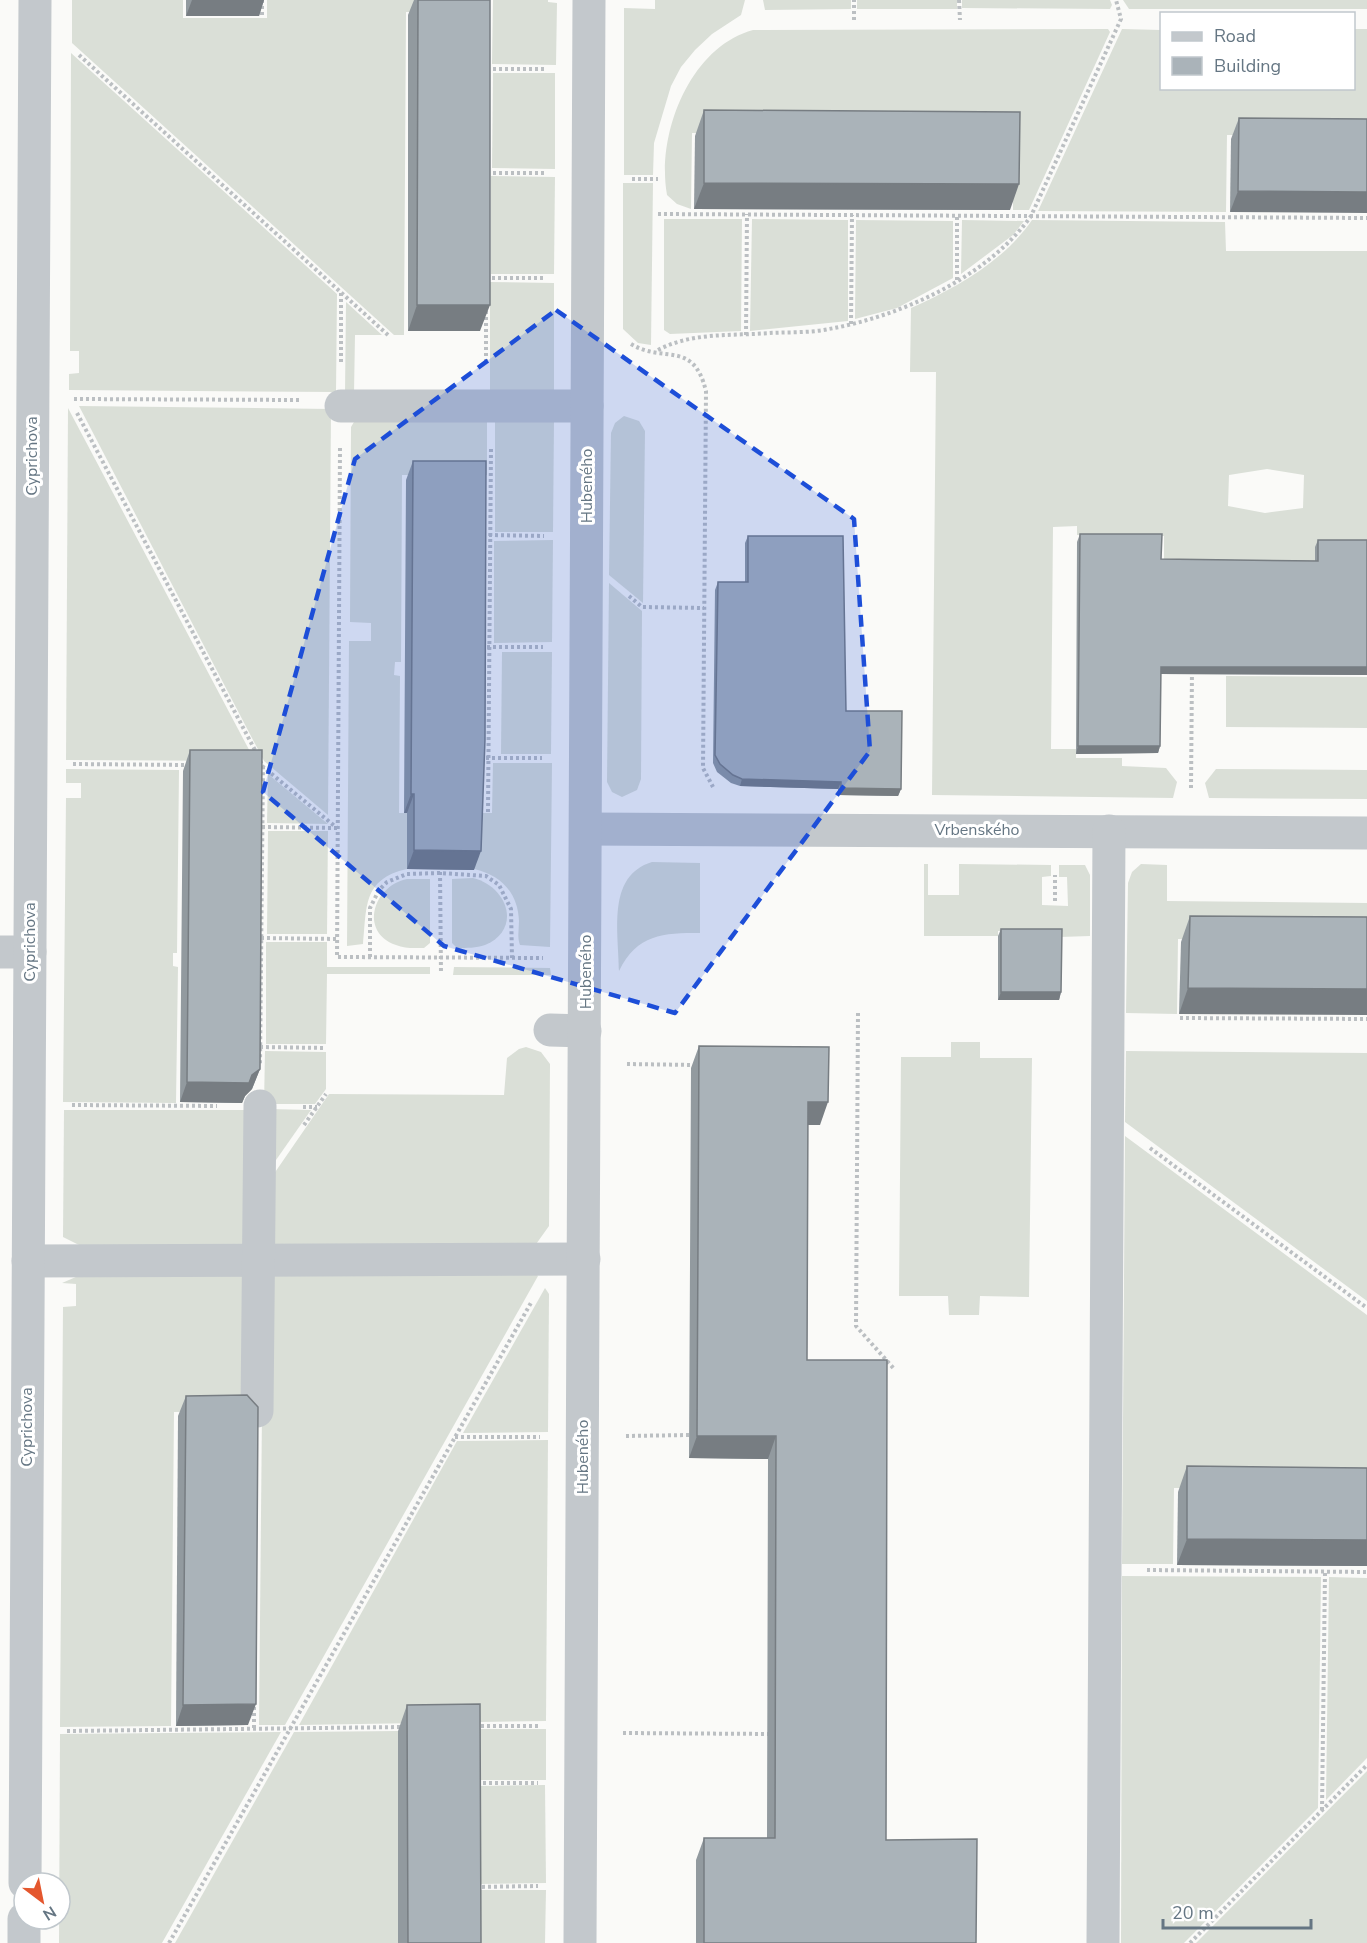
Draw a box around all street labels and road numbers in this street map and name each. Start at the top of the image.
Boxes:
street label: Cyprichova [21,416,43,496]
street label: Hubeného [576,449,598,523]
street label: Vrbenského [934,819,1019,841]
street label: Cyprichova [19,902,41,982]
street label: Hubeného [575,935,597,1009]
street label: Cyprichova [16,1387,38,1467]
street label: Hubeného [572,1420,594,1494]

